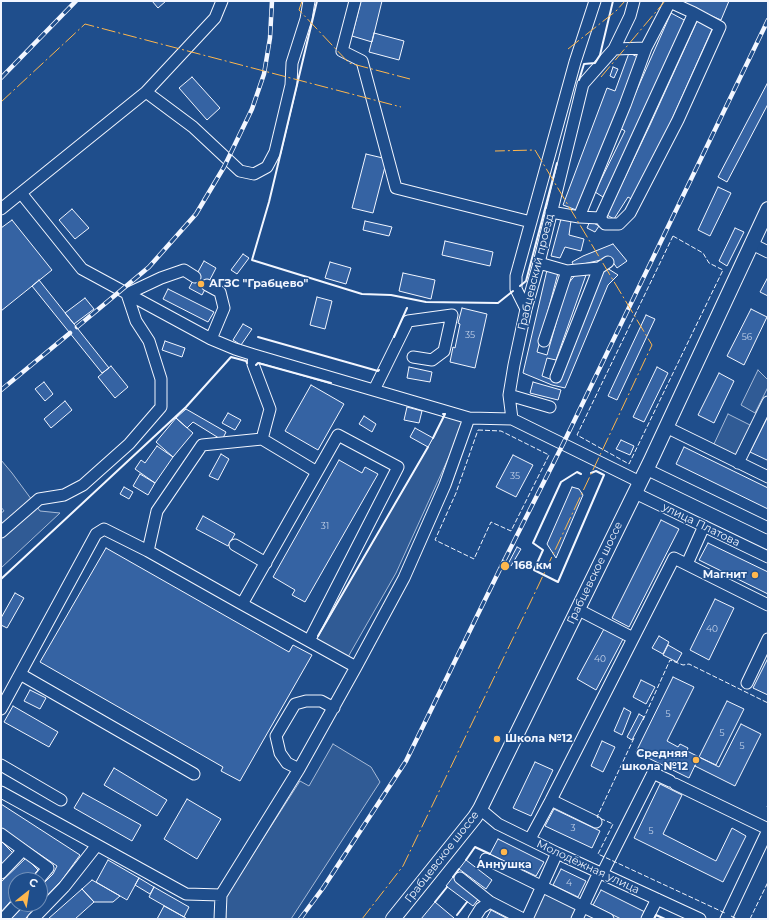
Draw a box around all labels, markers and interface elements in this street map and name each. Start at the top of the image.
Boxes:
street label: Грабцевский проезд [515,212,557,332]
place label: АГЗС "Грабцево" [209,277,308,291]
marker: АГЗС "Грабцево" [196,279,206,289]
house number: 35 [465,330,475,340]
house number: 56 [742,332,752,342]
house number: 35 [510,471,520,481]
street label: улица Платова [660,501,742,549]
street label: Грабцевское шоссе [564,520,626,626]
house number: 31 [321,521,329,531]
place label: 168 км [514,559,552,573]
marker: 168 км [499,560,511,572]
place label: Магнит [703,568,747,582]
marker: Магнит [750,570,760,580]
house number: 40 [706,624,718,634]
house number: 40 [594,654,606,664]
house number: 5 [665,709,671,719]
house number: 5 [719,728,725,738]
place label: Школа №12 [505,732,573,746]
marker: Школа №12 [492,734,502,744]
house number: 5 [739,741,745,751]
place label: Средняя школа №12 [622,747,688,773]
marker: Средняя школа №12 [691,755,701,765]
street label: Грабцевское шоссе [402,809,482,905]
house number: 3 [570,823,576,833]
house number: 5 [648,826,654,836]
street label: Молодёжная улица [534,837,642,897]
marker: Аннушка [499,847,509,857]
place label: Аннушка [476,858,532,872]
north arrow [8,872,48,912]
text: С [27,874,40,891]
house number: 4 [566,878,572,888]

